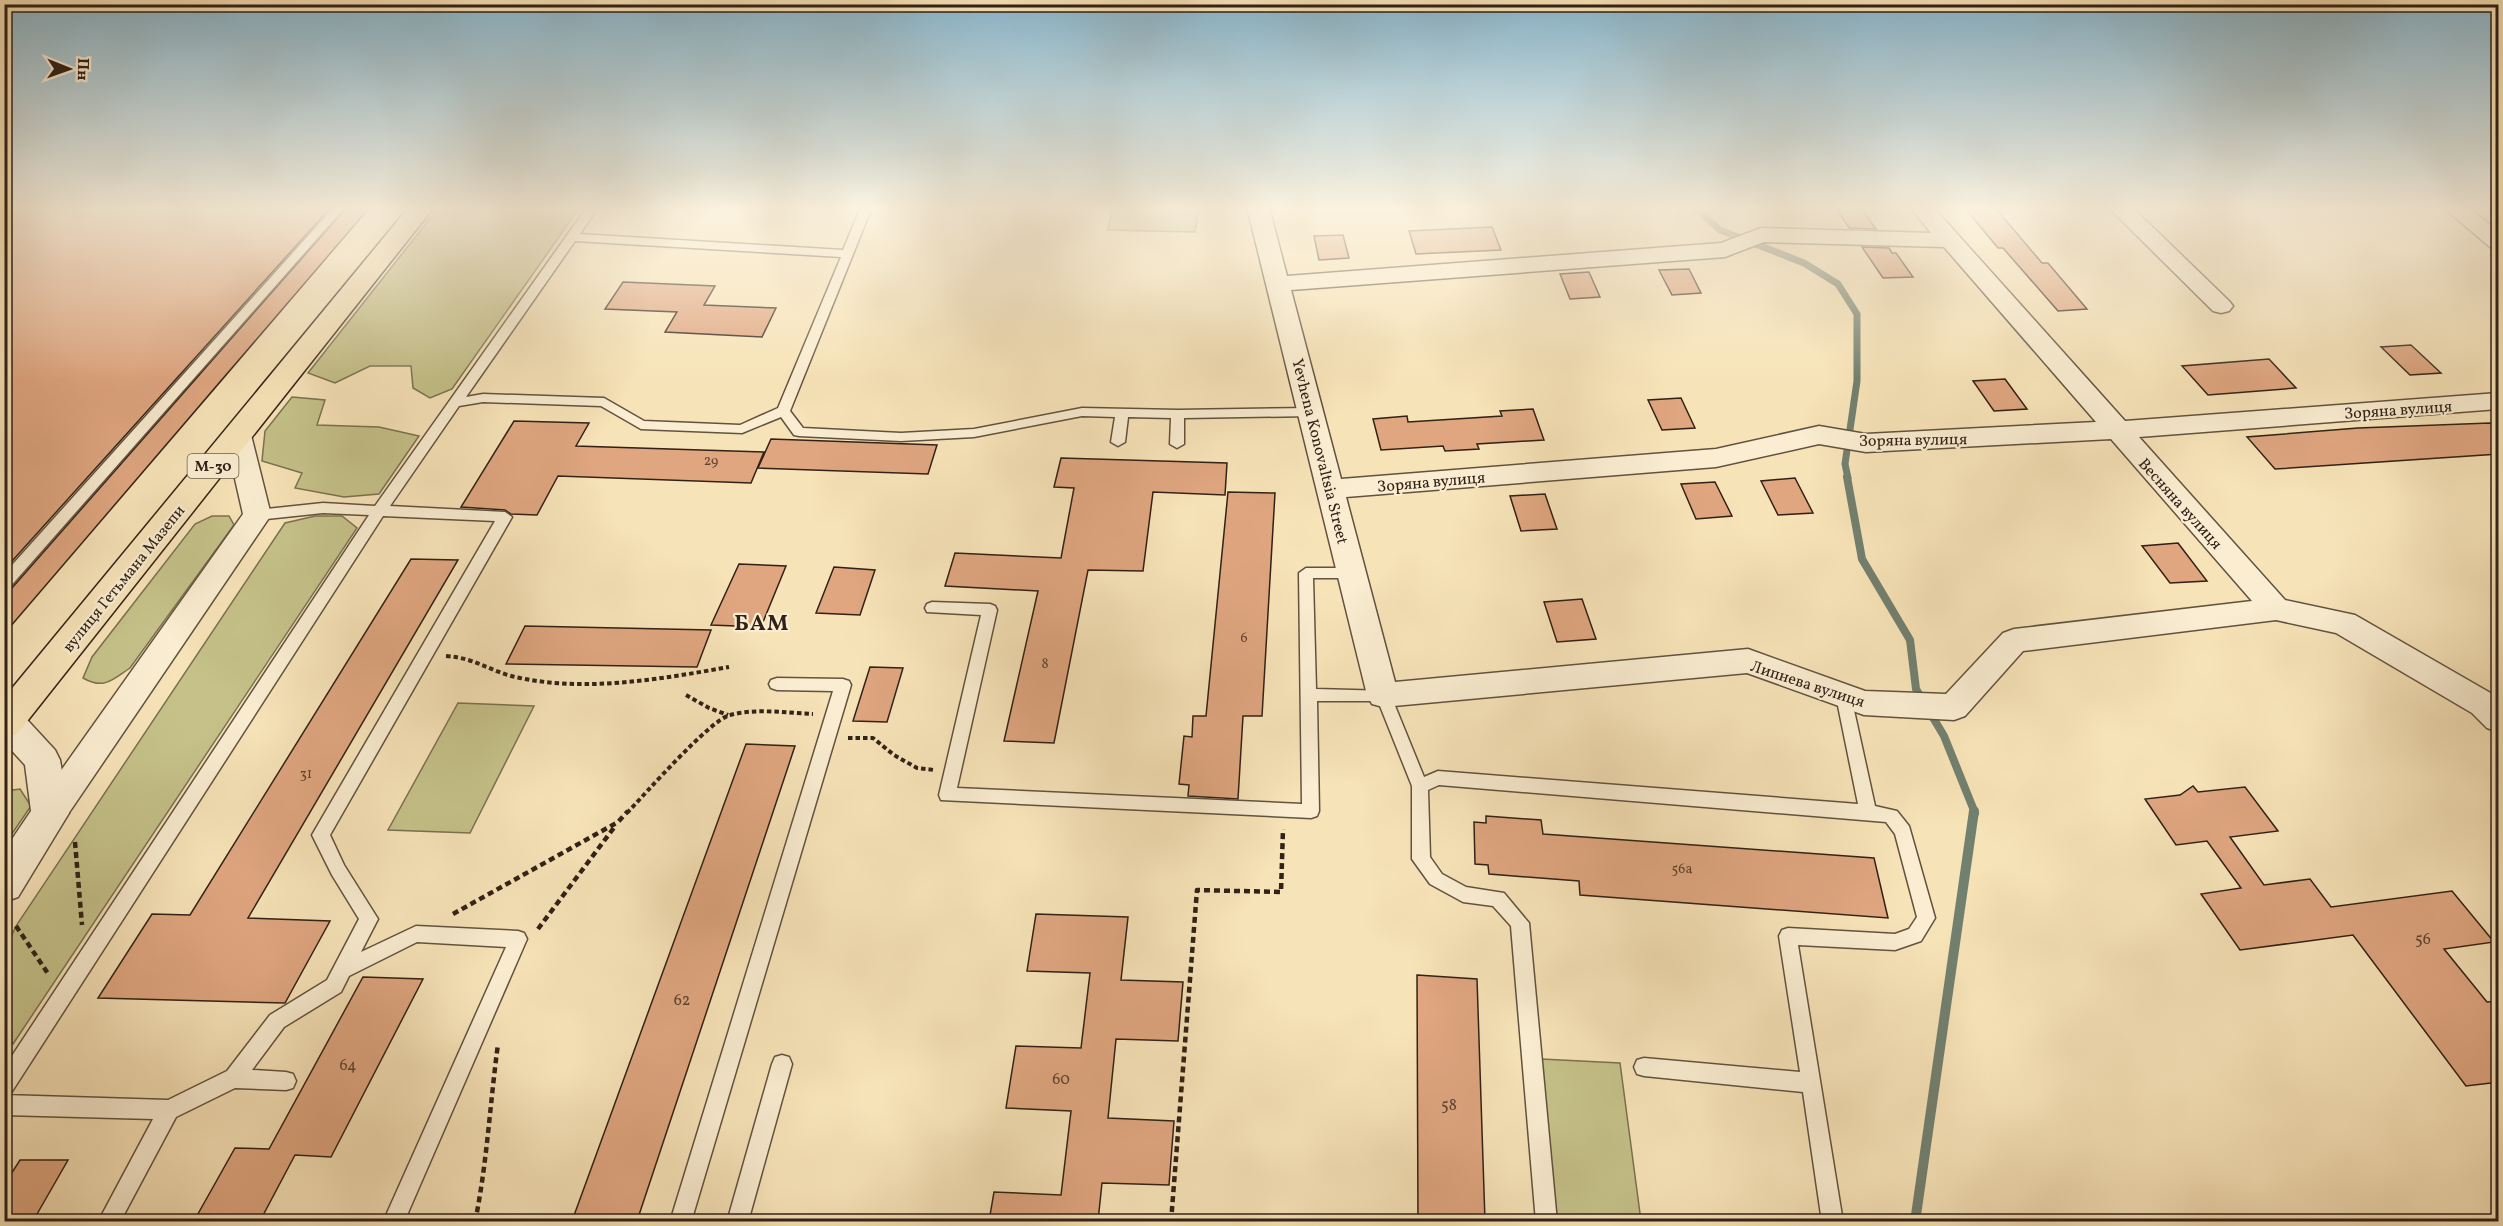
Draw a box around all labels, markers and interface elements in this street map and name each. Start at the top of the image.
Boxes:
north arrow [39,39,99,99]
text: Пн [71,58,93,81]
street label: Yevhena Konovaltsia Street [1285,356,1353,547]
street label: Зоряна вулиця [2343,396,2453,426]
street label: Зоряна вулиця [1859,429,1967,453]
house number: 29 [704,452,718,471]
road number: М-30 [188,454,238,478]
street label: Весняна вулиця [2132,454,2227,555]
street label: Зоряна вулиця [1376,467,1486,499]
street label: вулиця Гетьмана Мазепи [58,501,191,657]
district label: БАМ [734,609,790,640]
house number: 6 [1240,629,1248,648]
house number: 8 [1041,655,1049,674]
street label: Липнева вулиця [1747,656,1867,714]
house number: 31 [300,765,312,784]
house number: 56а [1672,860,1692,879]
house number: 56 [2415,929,2431,951]
house number: 62 [674,990,690,1012]
house number: 64 [339,1055,357,1077]
house number: 60 [1052,1069,1070,1091]
house number: 58 [1441,1095,1457,1117]

